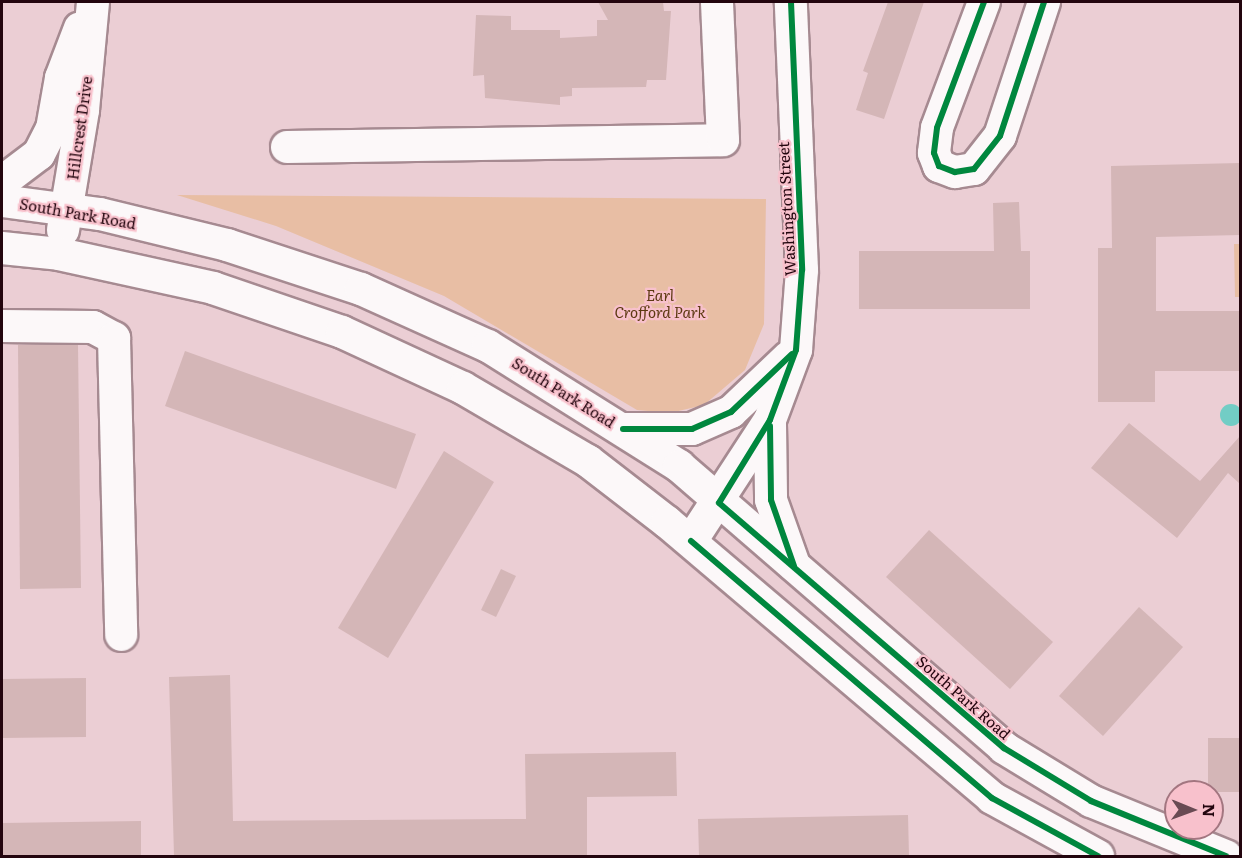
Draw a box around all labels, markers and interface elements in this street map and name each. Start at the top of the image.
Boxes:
street label: Hillcrest Drive [63,75,95,181]
street label: Washington Street [773,141,799,277]
street label: South Park Road [18,194,138,232]
park label: Earl Crofford Park [614,285,706,320]
street label: South Park Road [509,353,619,431]
street label: South Park Road [914,651,1014,743]
north arrow [1164,780,1224,840]
text: N [1198,803,1222,817]

